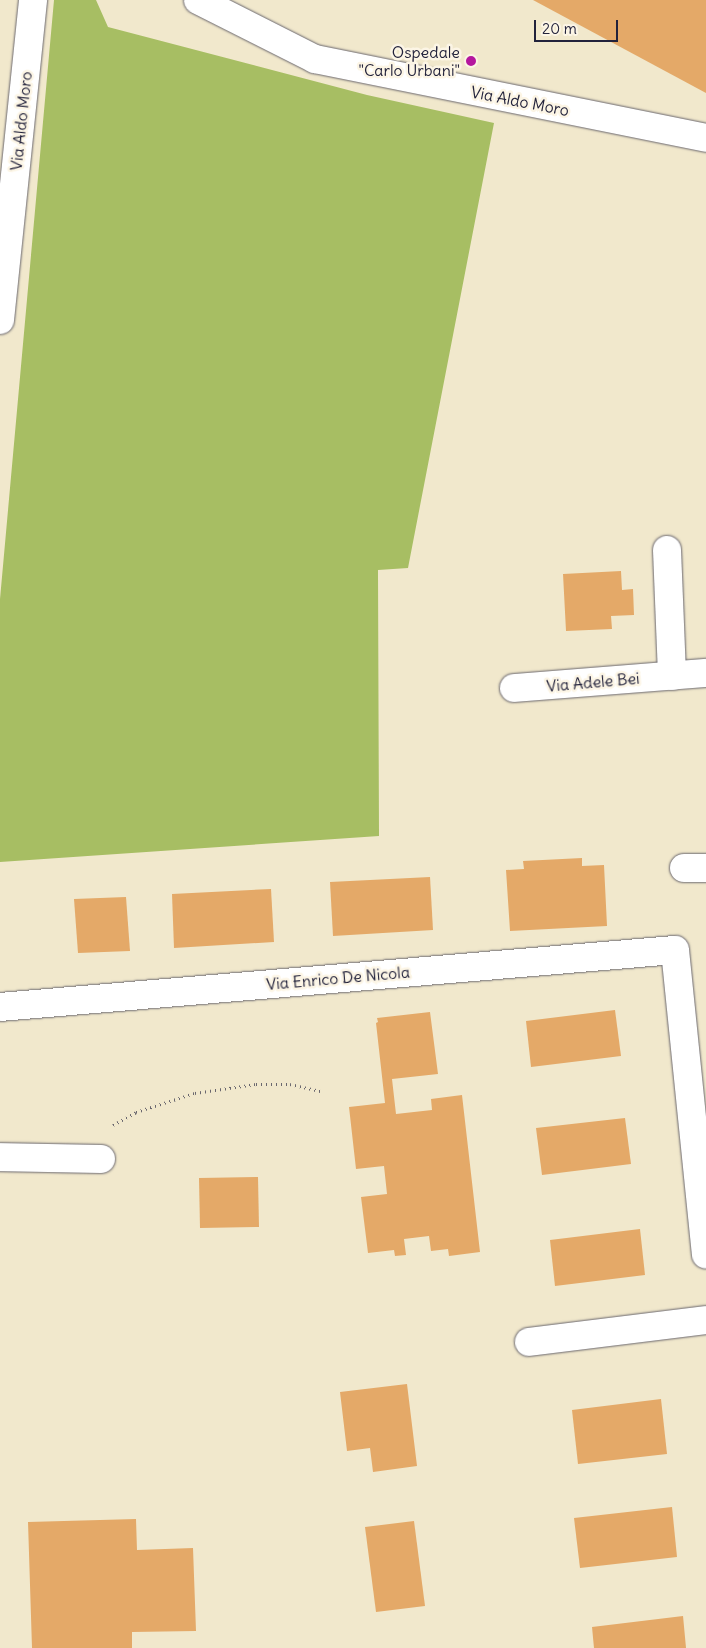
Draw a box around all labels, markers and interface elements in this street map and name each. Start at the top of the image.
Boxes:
scale bar [536,10,620,42]
text: 20 m [542,19,577,38]
place label: Ospedale "Carlo Urbani" [358,42,460,80]
marker: Ospedale "Carlo Urbani" [464,54,478,68]
street label: Via Aldo Moro [6,70,36,172]
street label: Via Aldo Moro [469,82,571,120]
street label: Via Adele Bei [546,668,640,696]
street label: Via Enrico De Nicola [265,962,411,994]

